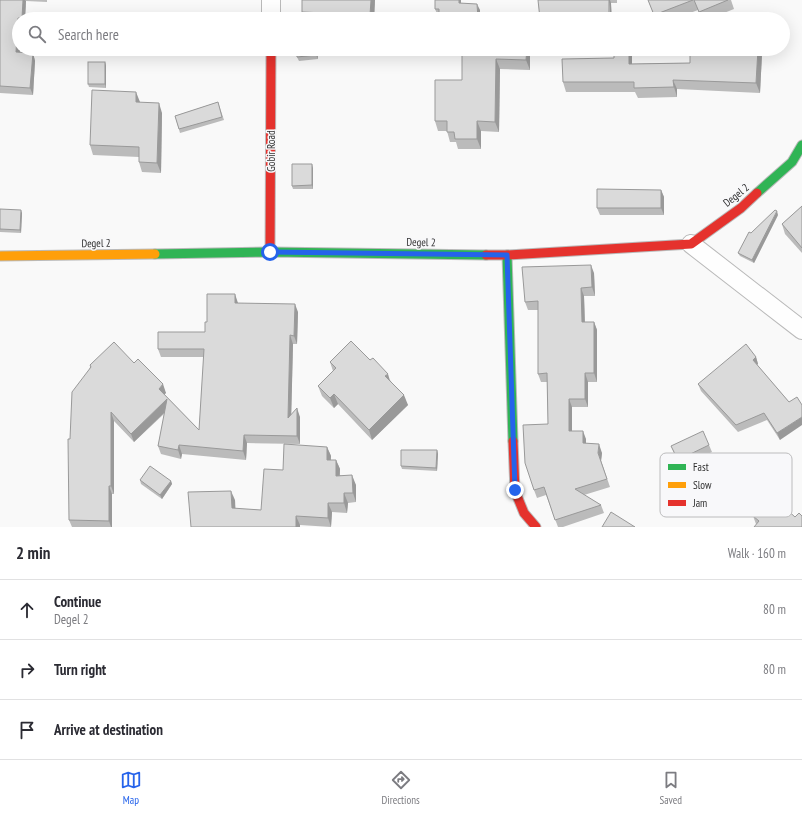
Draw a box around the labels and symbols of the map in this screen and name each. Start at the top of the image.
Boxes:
street label: Gobir Road [264,130,278,172]
street label: Degel 2 [720,180,752,210]
street label: Degel 2 [406,235,436,249]
street label: Degel 2 [81,236,111,250]
route start [261,243,279,261]
legend [660,453,792,517]
text: Fast [693,460,709,474]
text: Slow [693,478,712,492]
route end [506,481,524,499]
text: Jam [692,496,707,510]

